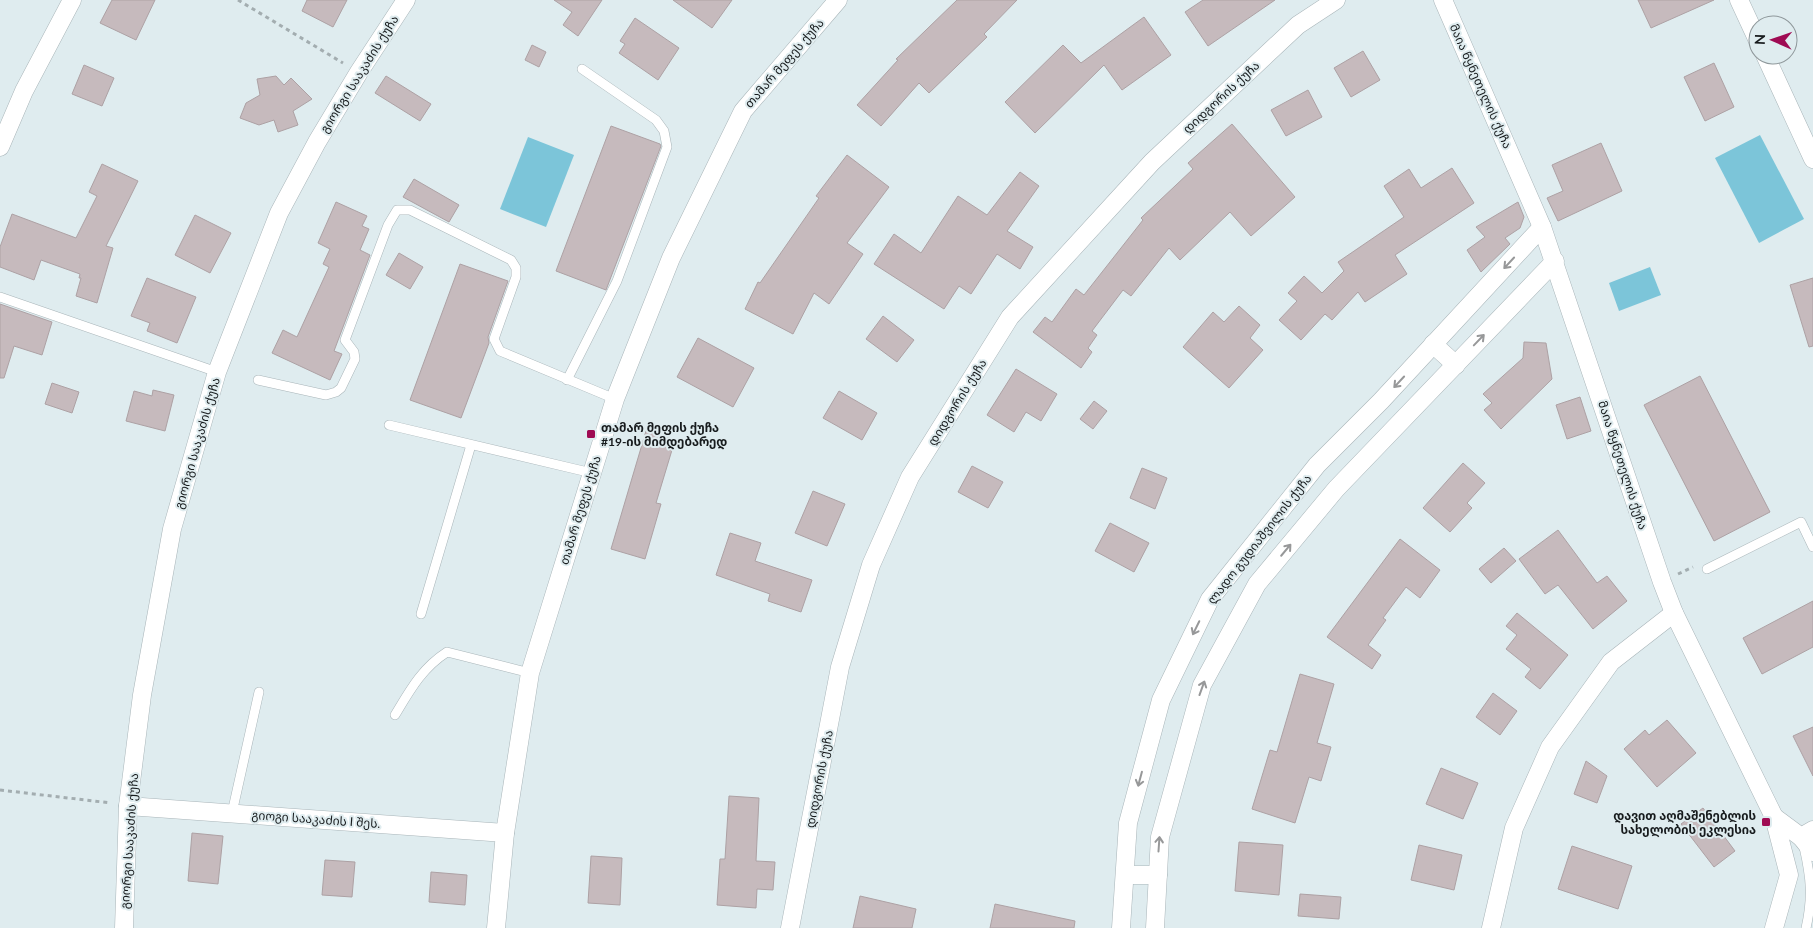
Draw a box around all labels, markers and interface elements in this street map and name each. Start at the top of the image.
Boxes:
street label: გიორგი სააკაძის ქუჩა [317,12,401,136]
street label: თამარ მეფეს ქუჩა [741,15,827,111]
north arrow [1748,15,1798,65]
street label: მაია წყნეთელის ქუჩა [1446,21,1515,151]
text: N [1751,34,1768,45]
street label: დიდგორის ქუჩა [1180,58,1263,137]
one-way arrow [1503,257,1515,269]
one-way arrow [1473,334,1485,347]
street label: დიდგორის ქუჩა [924,356,991,449]
street label: გიორგი სააკაძის ქუჩა [171,375,223,511]
one-way arrow [1393,375,1405,388]
street label: მაია წყნეთელის ქუჩა [1594,399,1651,532]
place label: თამარ მეფის ქუჩა #19-ის მიმდებარედ [601,420,727,450]
marker: თამარ მეფის ქუჩა #19-ის მიმდებარედ [585,428,597,440]
street label: თამარ მეფეს ქუჩა [556,454,604,566]
street label: ლადო გუდიაშვილის ქუჩა [1204,471,1315,607]
one-way arrow [1280,543,1291,556]
one-way arrow [1191,620,1200,635]
one-way arrow [1198,681,1207,696]
street label: დიდგორის ქუჩა [802,729,837,829]
one-way arrow [1134,771,1144,787]
street label: გიორგი სააკაძის ქუჩა [117,773,141,909]
street label: გიოგი სააკაძის I შეს. [251,807,381,831]
place label: დავით აღმაშენებლის სახელობის ეკლესია [1613,808,1756,838]
marker: დავით აღმაშენებლის სახელობის ეკლესია [1760,816,1772,828]
one-way arrow [1155,837,1164,853]

